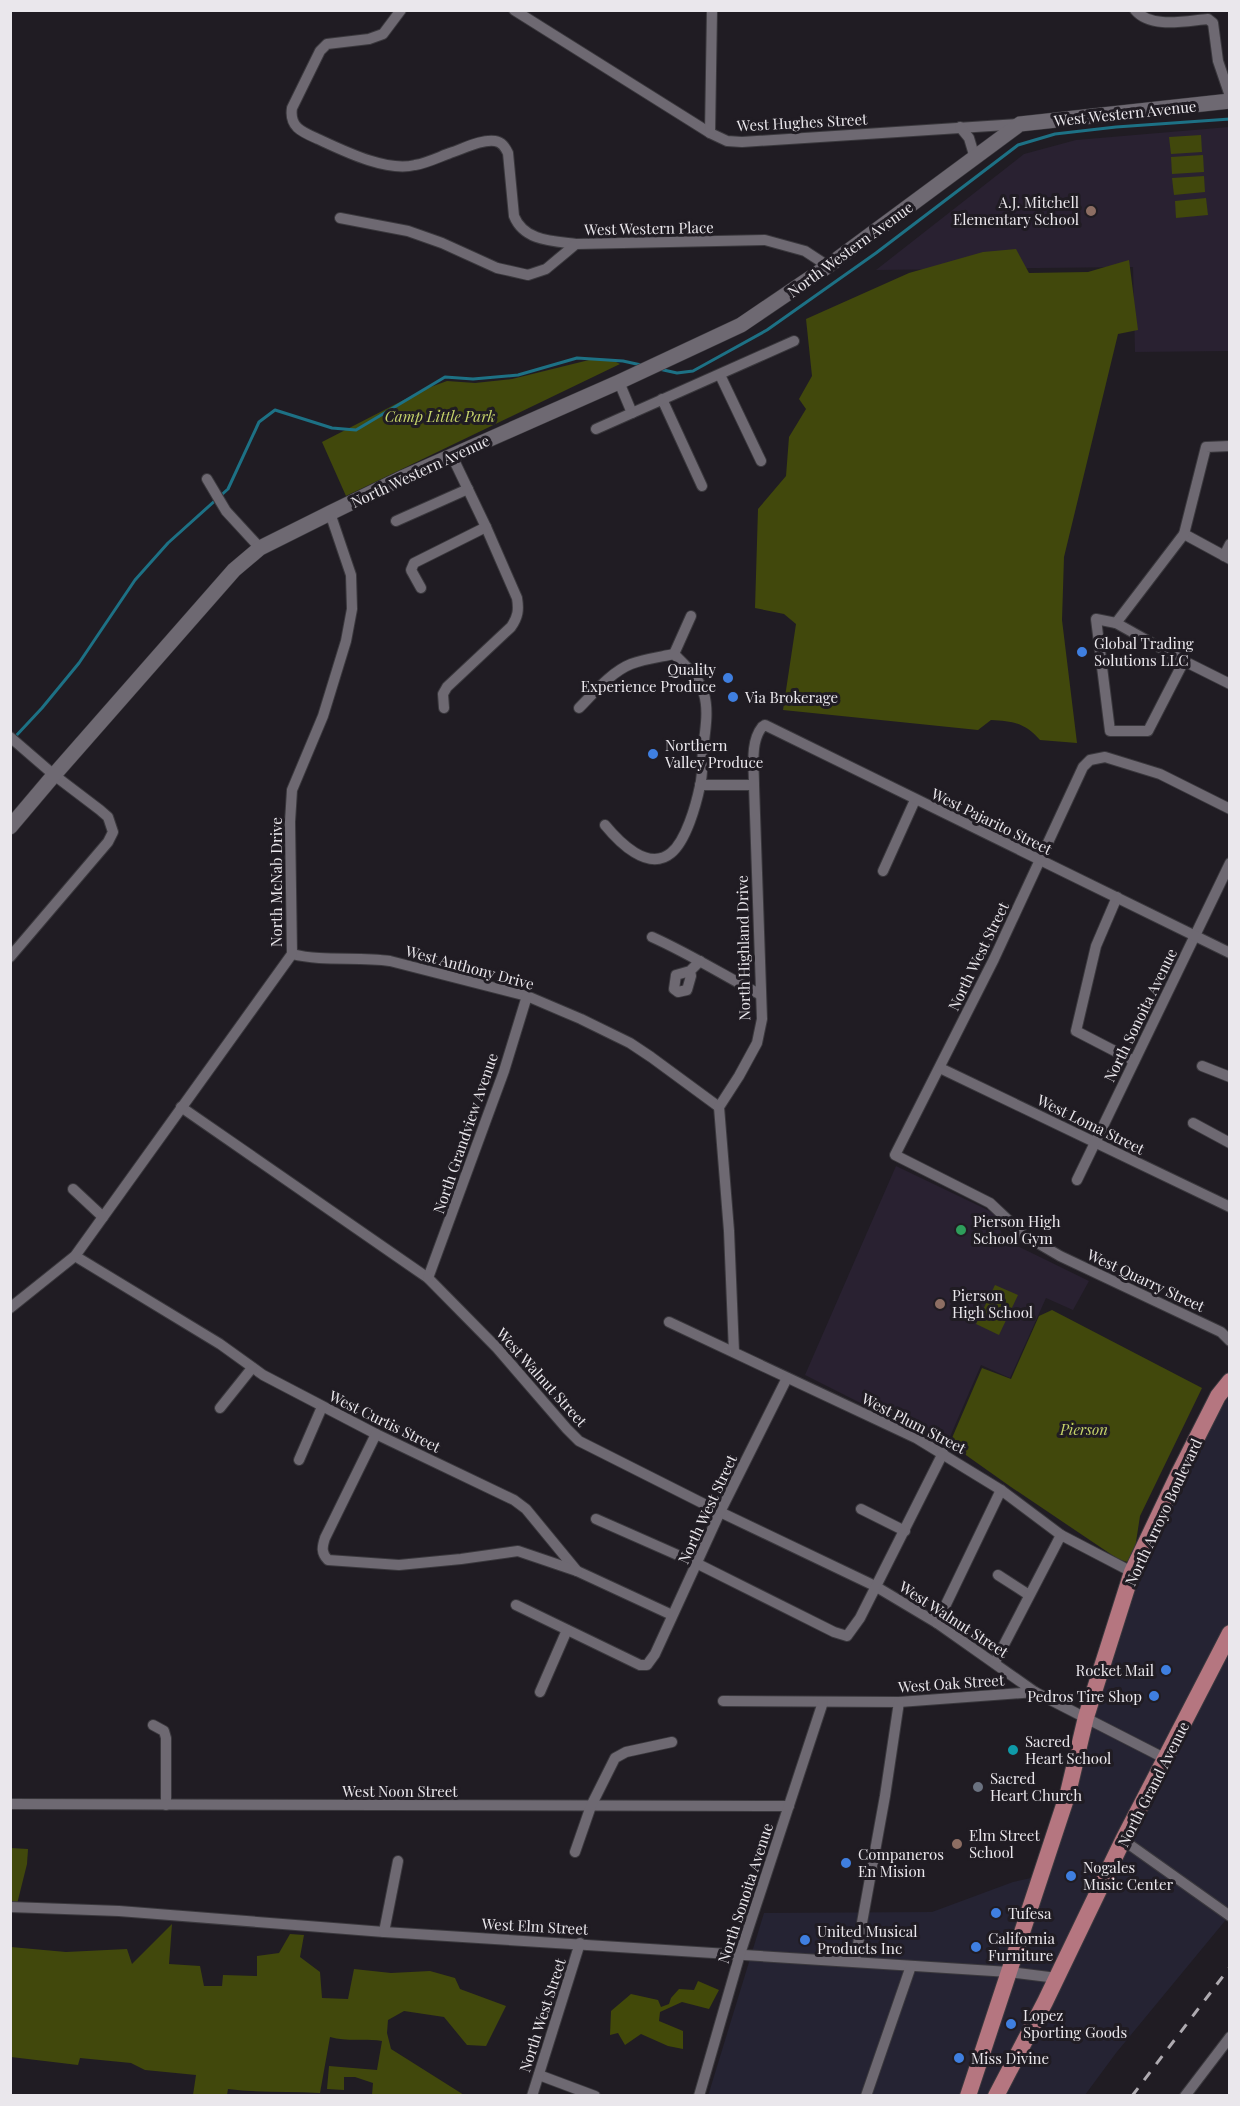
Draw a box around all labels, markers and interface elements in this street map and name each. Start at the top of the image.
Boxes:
street label: West Western Avenue [1052,96,1197,131]
street label: West Hughes Street [735,109,868,135]
place label: A.J. Mitchell Elementary School [953,192,1079,229]
street label: North Western Avenue [783,197,917,301]
marker: A.J. Mitchell Elementary School [1084,204,1098,218]
street label: West Western Place [583,217,714,239]
park label: Camp Little Park [385,406,496,426]
street label: North Western Avenue [347,430,493,512]
place label: Global Trading Solutions LLC [1094,633,1194,670]
marker: Global Trading Solutions LLC [1075,645,1089,659]
place label: Quality Experience Produce [581,659,716,696]
marker: Quality Experience Produce [721,671,735,685]
place label: Via Brokerage [744,687,838,707]
marker: Via Brokerage [726,690,740,704]
place label: Northern Valley Produce [664,735,763,772]
marker: Northern Valley Produce [646,747,660,761]
street label: West Pajarito Street [927,783,1056,859]
street label: North McNab Drive [266,817,286,947]
street label: North Highland Drive [732,875,754,1021]
street label: North West Street [943,898,1013,1014]
street label: West Anthony Drive [403,940,536,994]
street label: North Sonoita Avenue [1099,945,1181,1085]
street label: North Grandview Avenue [428,1050,502,1216]
street label: West Loma Street [1033,1089,1149,1159]
place label: Pierson High School Gym [973,1211,1061,1248]
marker: Pierson High School Gym [954,1223,968,1237]
street label: West Quarry Street [1083,1244,1209,1316]
place label: Pierson High School [952,1285,1033,1322]
marker: Pierson High School [933,1297,947,1311]
street label: West Walnut Street [492,1323,592,1431]
street label: West Curtis Street [325,1385,445,1457]
street label: West Plum Street [858,1388,970,1458]
park label: Pierson [1059,1419,1108,1439]
street label: North Arroyo Boulevard [1120,1435,1206,1589]
street label: North West Street [673,1450,741,1567]
street label: West Walnut Street [895,1576,1013,1662]
place label: Rocket Mail [1075,1660,1154,1680]
marker: Rocket Mail [1159,1663,1173,1677]
street label: West Oak Street [896,1669,1005,1697]
place label: Pedros Tire Shop [1027,1686,1142,1706]
marker: Pedros Tire Shop [1147,1689,1161,1703]
street label: North Grand Avenue [1113,1718,1193,1850]
place label: Sacred Heart School [1025,1731,1111,1768]
marker: Sacred Heart School [1006,1743,1020,1757]
place label: Sacred Heart Church [990,1768,1082,1805]
marker: Sacred Heart Church [971,1780,985,1794]
street label: West Noon Street [341,1781,458,1801]
street label: North Sonoita Avenue [713,1820,777,1966]
place label: Elm Street School [969,1825,1040,1862]
marker: Elm Street School [950,1837,964,1851]
place label: Companeros En Mision [858,1844,944,1881]
marker: Companeros En Mision [839,1856,853,1870]
place label: Nogales Music Center [1083,1857,1174,1894]
marker: Nogales Music Center [1064,1869,1078,1883]
place label: Tufesa [1008,1903,1052,1923]
marker: Tufesa [989,1906,1003,1920]
street label: West Elm Street [480,1913,589,1939]
place label: United Musical Products Inc [817,1921,917,1958]
place label: California Furniture [988,1928,1055,1965]
marker: United Musical Products Inc [798,1933,812,1947]
marker: California Furniture [969,1940,983,1954]
street label: North West Street [514,1955,570,2074]
place label: Lopez Sporting Goods [1023,2005,1127,2042]
marker: Lopez Sporting Goods [1004,2017,1018,2031]
place label: Miss Divine [971,2048,1049,2068]
marker: Miss Divine [952,2051,966,2065]

